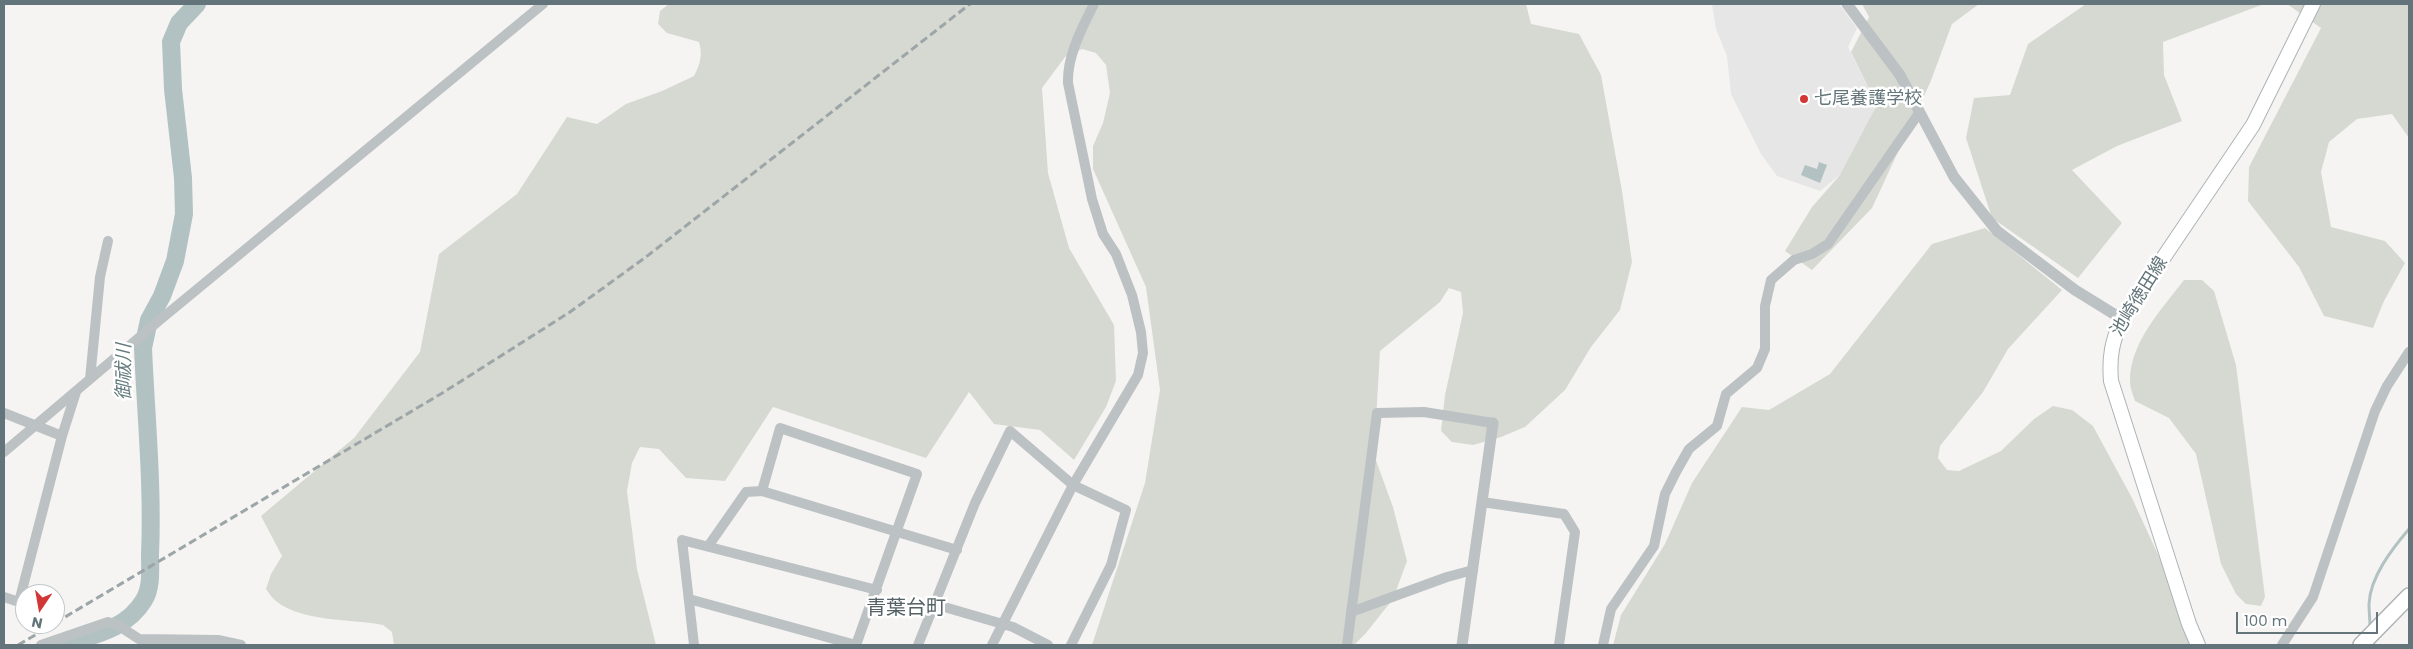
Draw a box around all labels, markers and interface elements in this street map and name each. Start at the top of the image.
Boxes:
place label: 七尾養護学校 [1814,88,1922,110]
marker: 七尾養護学校 [1798,93,1810,105]
street label: 池崎徳田線 [2107,253,2173,341]
water label: 御祓川 [114,344,136,400]
north arrow [15,584,65,634]
district label: 青葉台町 [866,597,946,621]
scale bar [2238,602,2380,634]
text: 100 m [2244,610,2287,631]
text: N [30,612,44,634]

